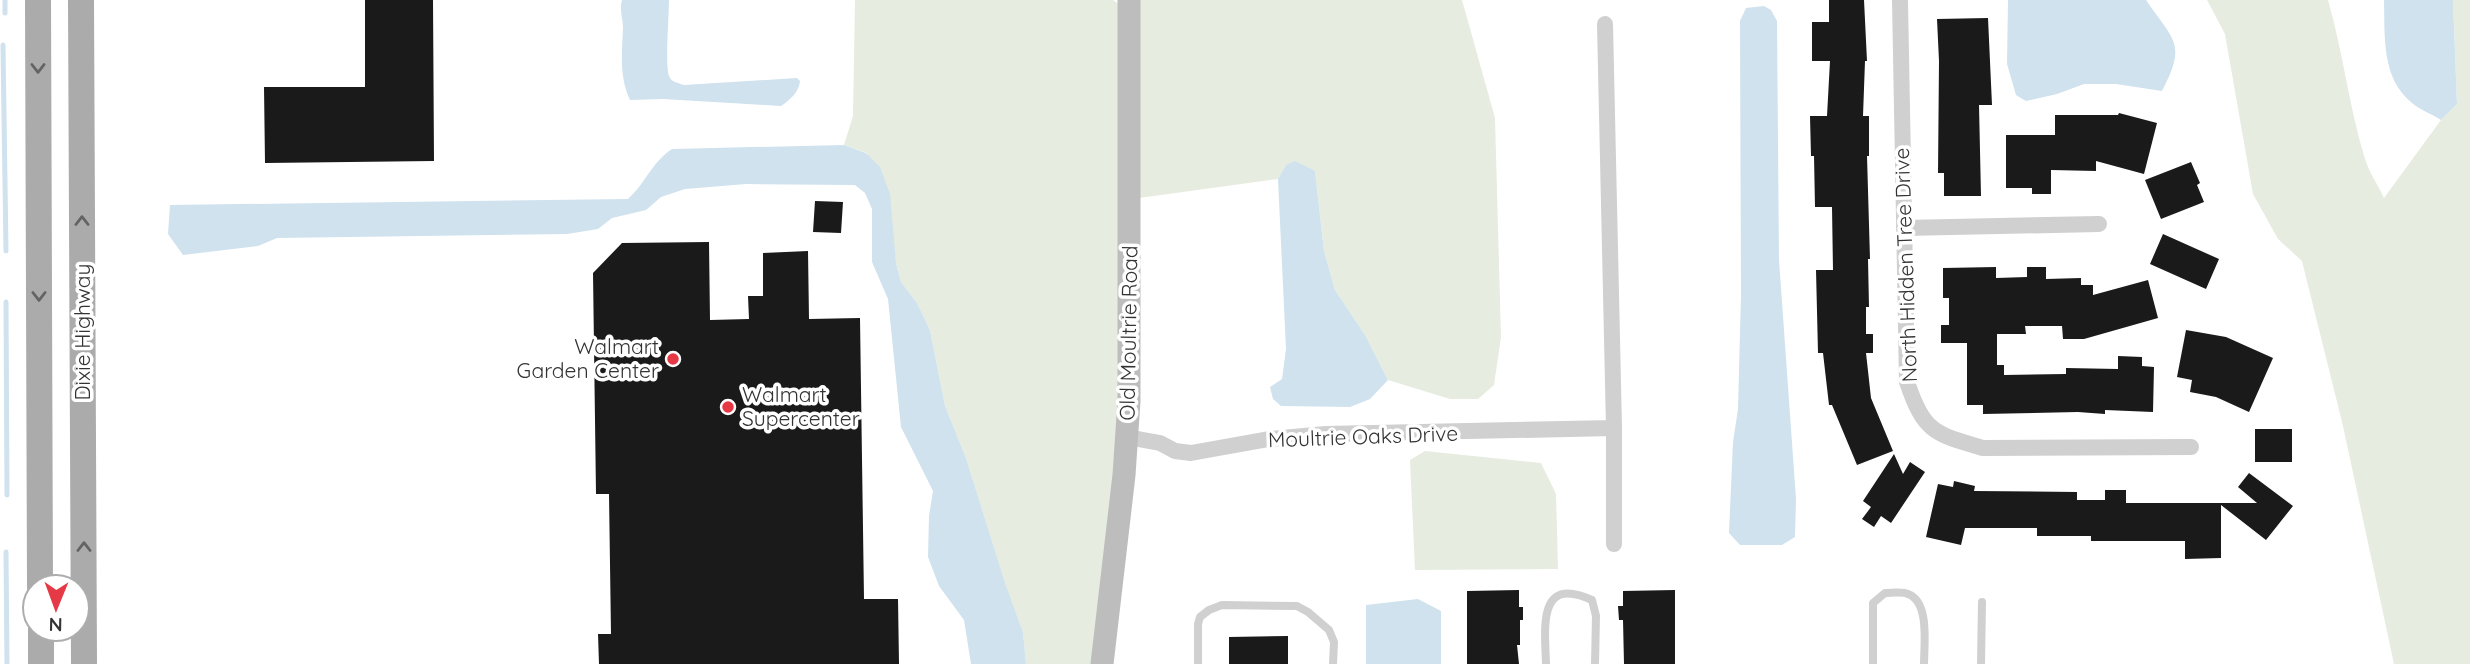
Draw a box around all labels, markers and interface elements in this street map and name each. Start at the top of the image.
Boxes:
one-way arrow [30,63,46,74]
street label: North Hidden Tree Drive [1888,147,1922,383]
one-way arrow [74,216,90,226]
street label: Old Moultrie Road [1113,245,1143,421]
street label: Dixie Highway [69,263,95,401]
one-way arrow [31,291,47,301]
place label: Walmart Garden Center [517,333,659,383]
marker: Walmart Garden Center [665,351,681,367]
place label: Walmart Supercenter [742,381,860,431]
marker: Walmart Supercenter [720,399,736,415]
street label: Moultrie Oaks Drive [1267,420,1458,452]
one-way arrow [76,541,92,552]
north arrow [21,573,91,643]
text: N [49,613,63,637]

